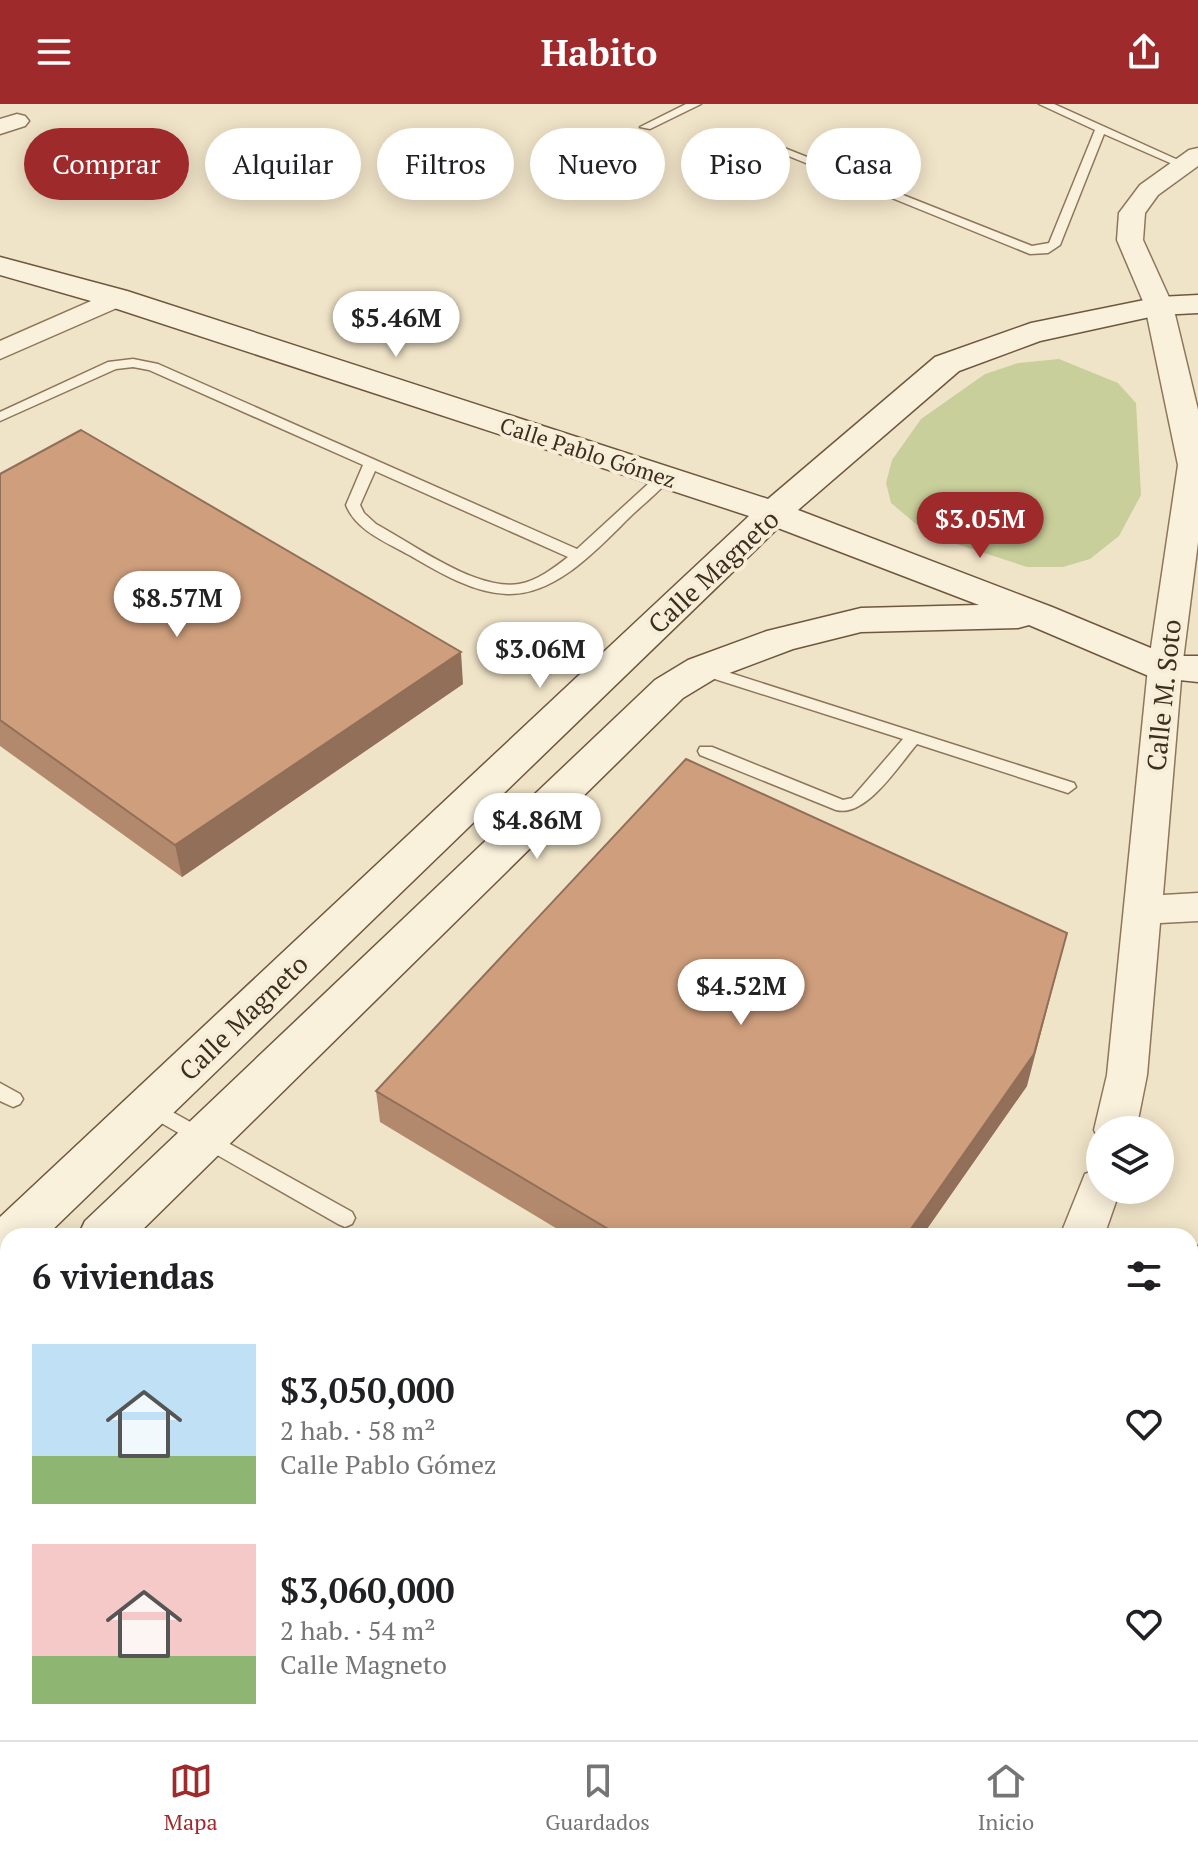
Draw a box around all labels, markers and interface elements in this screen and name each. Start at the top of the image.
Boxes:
text: Habito [541,29,657,76]
icon: menu [32,30,76,74]
icon: share [1122,30,1166,74]
chip: Comprar [24,128,189,200]
chip: Alquilar [205,128,361,200]
chip: Filtros [377,128,514,200]
chip: Nuevo [530,128,665,200]
chip: Piso [681,128,790,200]
chip: Casa [806,128,921,200]
pin: $5.46M [331,291,461,359]
text: $5.46M [351,300,441,334]
street label: Calle Pablo Gómez [496,410,680,494]
pin: $3.05M [915,492,1045,560]
text: $3.05M [935,501,1025,535]
street label: Calle Magneto [640,502,786,640]
pin: $8.57M [112,571,242,639]
text: $8.57M [132,580,222,614]
street label: Calle M. Soto [1138,618,1188,772]
pin: $3.06M [475,622,605,690]
text: $3.06M [495,631,585,665]
pin: $4.86M [472,793,602,861]
text: $4.86M [492,802,582,836]
street label: Calle Magneto [171,947,315,1087]
pin: $4.52M [676,959,806,1027]
text: $4.52M [696,968,786,1002]
map controls [1086,1116,1174,1204]
button: layers [1086,1116,1174,1204]
text: 6 viviendas [32,1254,214,1299]
icon: filters [1122,1254,1166,1298]
text: $3,050,000 [280,1368,455,1413]
icon: home [96,1376,192,1472]
icon: heart [1122,1402,1166,1446]
text: 2 hab. · 58 m² [280,1413,436,1447]
text: Calle Pablo Gómez [280,1447,496,1481]
text: $3,060,000 [280,1568,455,1613]
icon: home [96,1576,192,1672]
icon: heart [1122,1602,1166,1646]
text: 2 hab. · 54 m² [280,1613,436,1647]
text: Calle Magneto [280,1647,447,1681]
tab: Mapa [164,1759,218,1836]
tab: Guardados [545,1759,650,1836]
tab: Inicio [978,1759,1034,1836]

